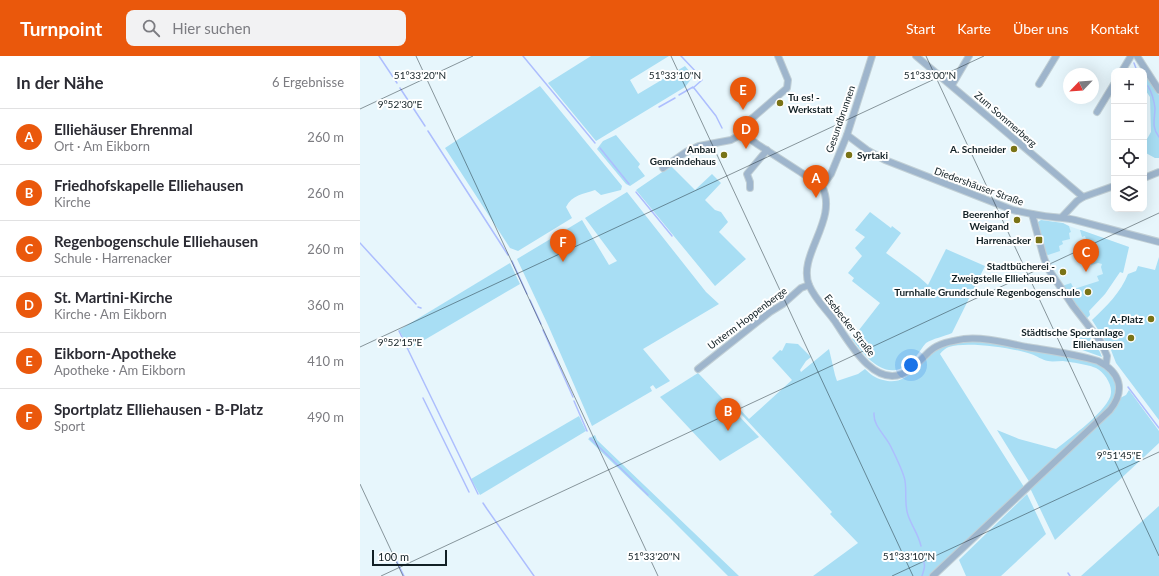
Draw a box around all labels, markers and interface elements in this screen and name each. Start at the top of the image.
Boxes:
search box [126,10,406,46]
text: Turnpoint [20,17,102,40]
icon: search [140,17,162,39]
text: Hier suchen [172,19,251,37]
text: Start [906,20,935,37]
text: Karte [957,20,991,37]
text: Über uns [1013,20,1068,37]
text: Kontakt [1090,20,1139,37]
north arrow [1063,68,1099,104]
map controls [1111,68,1147,212]
button: + [1111,68,1147,104]
text: 51°33'20"N [394,69,446,81]
text: 51°33'10"N [649,69,701,81]
text: 51°33'00"N [904,69,956,81]
text: In der Nähe [16,72,104,93]
text: 6 Ergebnisse [272,74,344,90]
pin: E [730,77,756,110]
street label: Gesundbrunnen [823,84,857,154]
street label: Zum Sommerberg [973,89,1039,149]
place label: Tu es! - Werkstatt [788,91,832,115]
text: 9°52'30"E [378,98,423,110]
marker: Tu es! - Werkstatt [775,98,785,108]
button: − [1111,104,1147,140]
pin: D [733,116,759,149]
text: Elliehäuser Ehrenmal [54,120,193,138]
text: A [24,129,34,145]
text: 260 m [307,129,344,145]
text: Ort · Am Eikborn [54,138,150,154]
button: locate [1111,140,1147,176]
place label: Anbau Gemeindehaus [650,143,717,167]
place label: A. Schneider [949,143,1006,155]
marker: A. Schneider [1009,144,1019,154]
place label: Syrtaki [857,149,888,161]
marker: Anbau Gemeindehaus [719,150,729,160]
marker: Syrtaki [844,150,854,160]
street label: Diedershäuser Straße [933,164,1025,208]
pin: A [803,165,829,198]
text: Friedhofskapelle Elliehausen [54,176,243,194]
button: layers [1111,176,1147,212]
text: B [25,185,33,201]
text: 260 m [307,185,344,201]
text: Kirche [54,194,91,210]
place label: Beerenhof Weigand [962,208,1009,232]
marker: Beerenhof Weigand [1012,215,1022,225]
pin: F [550,229,576,262]
text: Regenbogenschule Elliehausen [54,232,258,250]
place label: Harrenacker [976,234,1031,246]
marker: Harrenacker [1034,235,1044,245]
pin: C [1073,239,1099,272]
text: C [25,241,33,257]
text: 260 m [307,241,344,257]
text: Schule · Harrenacker [54,250,172,266]
place label: Stadtbücherei - Zweigstelle Elliehausen [952,260,1055,284]
marker: Stadtbücherei - Zweigstelle Elliehausen [1058,267,1068,277]
street label: Unterm Hoppenberge [705,284,789,352]
place label: Turnhalle Grundschule Regenbogenschule [894,286,1081,298]
marker: Turnhalle Grundschule Regenbogenschule [1083,287,1093,297]
text: St. Martini-Kirche [54,288,173,306]
street label: Esebecker Straße [822,292,878,358]
text: D [24,297,34,313]
text: 360 m [307,297,344,313]
text: Kirche · Am Eikborn [54,306,167,322]
place label: A-Platz [1109,313,1143,325]
marker: A-Platz [1146,314,1156,324]
place label: Städtische Sportanlage Elliehausen [1021,326,1124,350]
marker: Städtische Sportanlage Elliehausen [1126,333,1136,343]
text: 9°52'15"E [378,336,423,348]
text: Eikborn-Apotheke [54,344,176,362]
text: E [25,353,33,369]
text: 410 m [307,353,344,369]
your location [901,355,921,375]
text: Apotheke · Am Eikborn [54,362,185,378]
pin: B [715,398,741,431]
text: Sportplatz Elliehausen - B-Platz [54,400,263,418]
text: F [25,409,33,425]
text: 490 m [307,409,344,425]
text: Sport [54,418,85,434]
text: 9°51'45"E [1097,449,1142,461]
scale bar [372,548,447,567]
text: 100 m [378,550,409,563]
text: 51°33'20"N [628,550,680,562]
text: 51°33'10"N [883,550,935,562]

